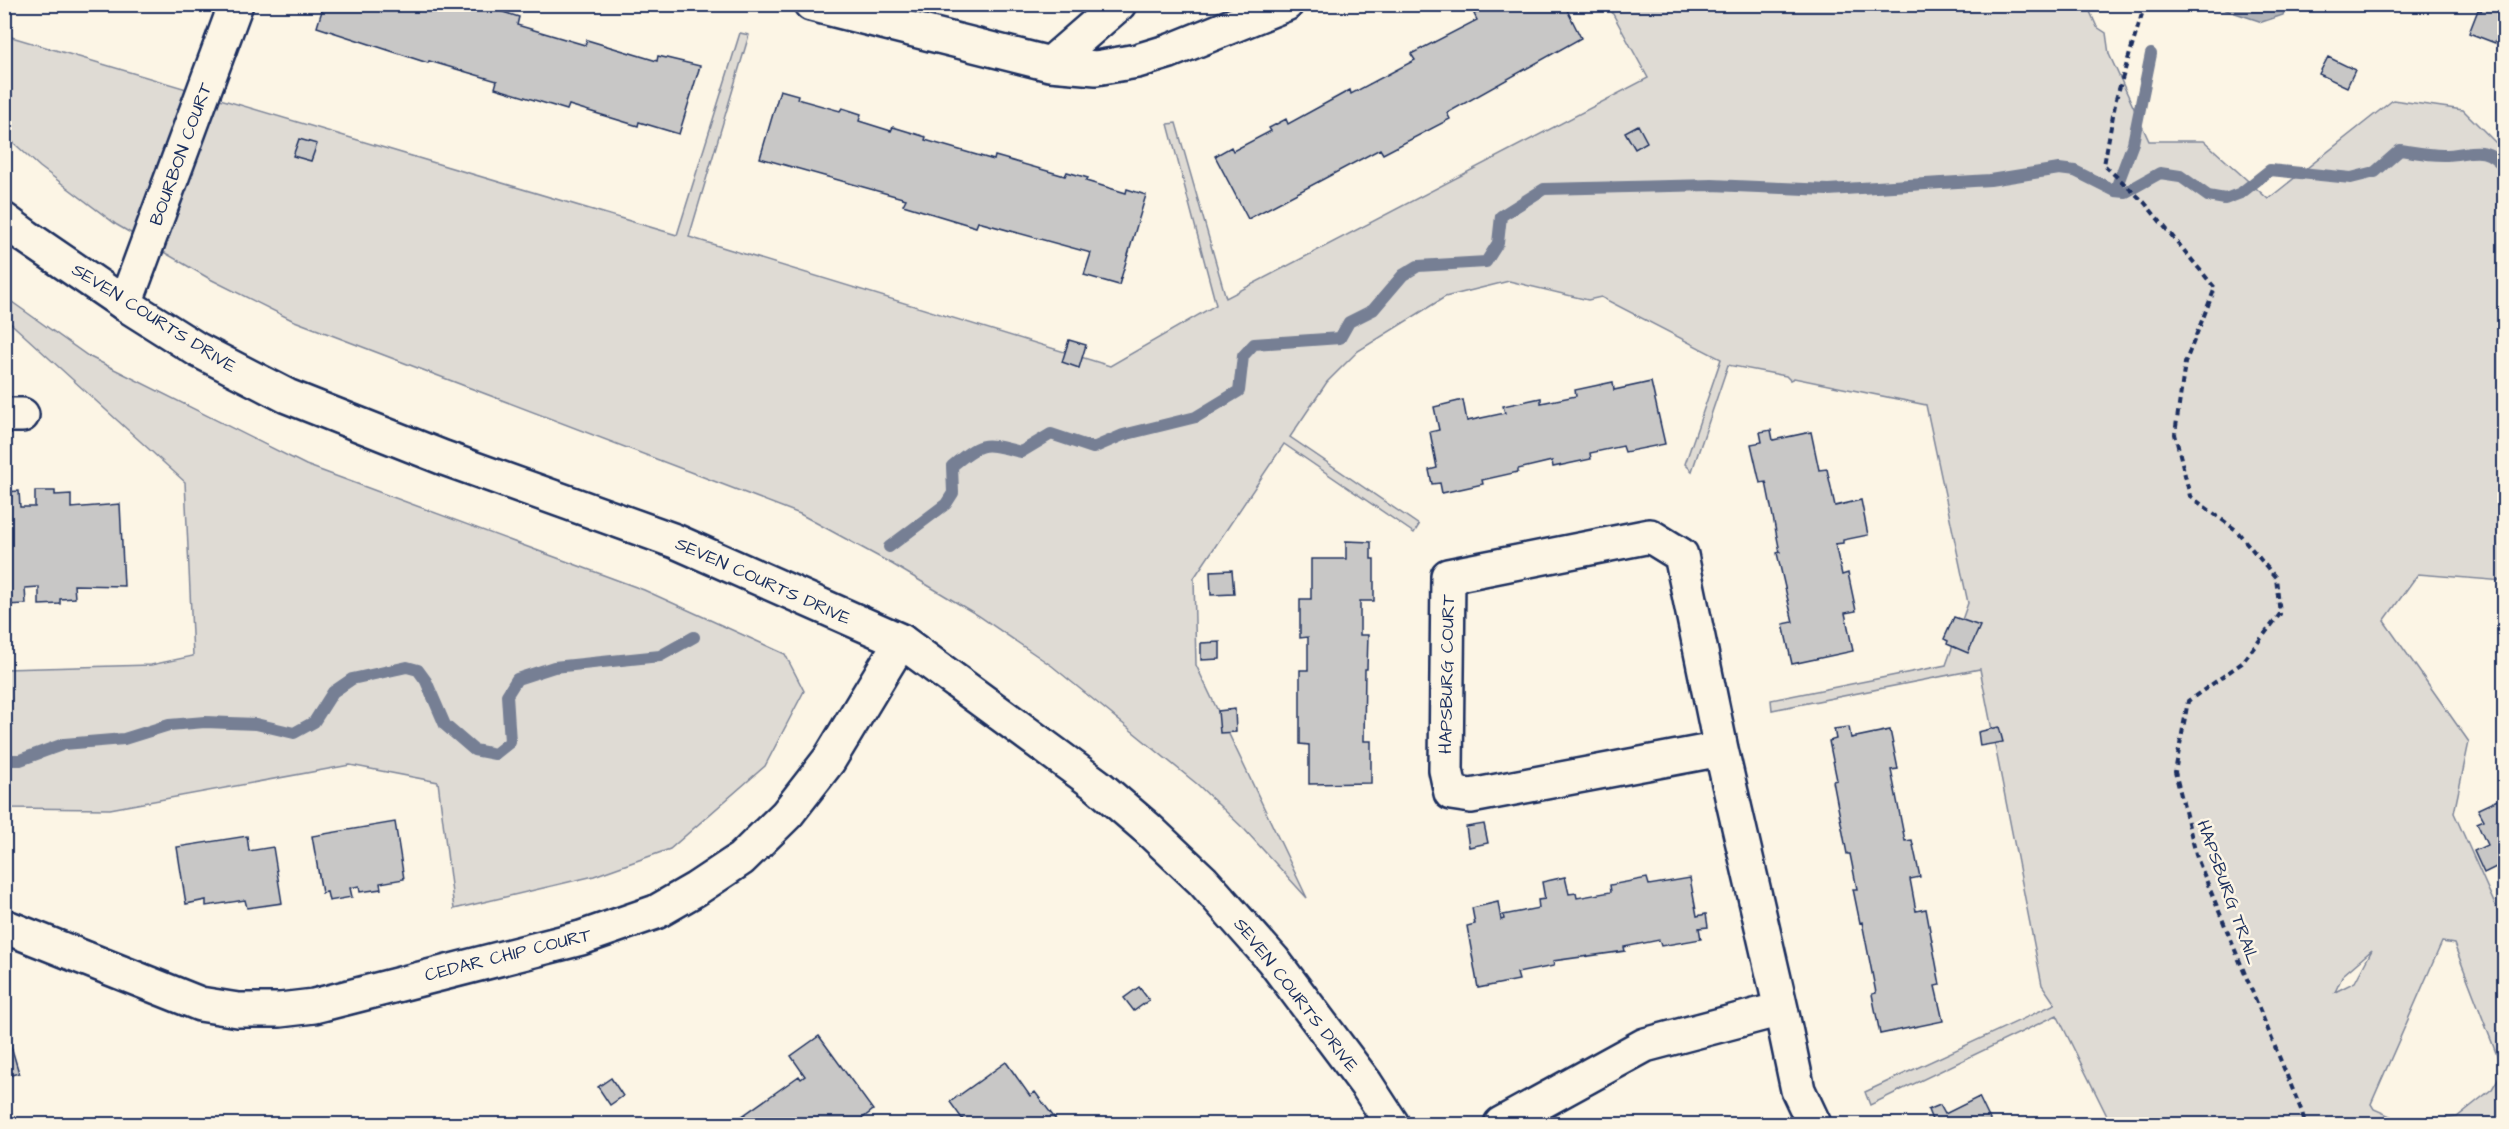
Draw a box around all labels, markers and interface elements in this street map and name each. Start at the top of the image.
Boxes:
street label: BOURBON COURT [144,78,219,229]
street label: SEVEN COURTS DRIVE [67,257,241,379]
street label: SEVEN COURTS DRIVE [671,531,855,631]
street label: HAPSBURG COURT [1433,593,1461,754]
street label: HAPSBURG TRAIL [2190,816,2266,968]
street label: SEVEN COURTS DRIVE [1228,913,1364,1078]
street label: CEDAR CHIP COURT [422,922,595,988]

